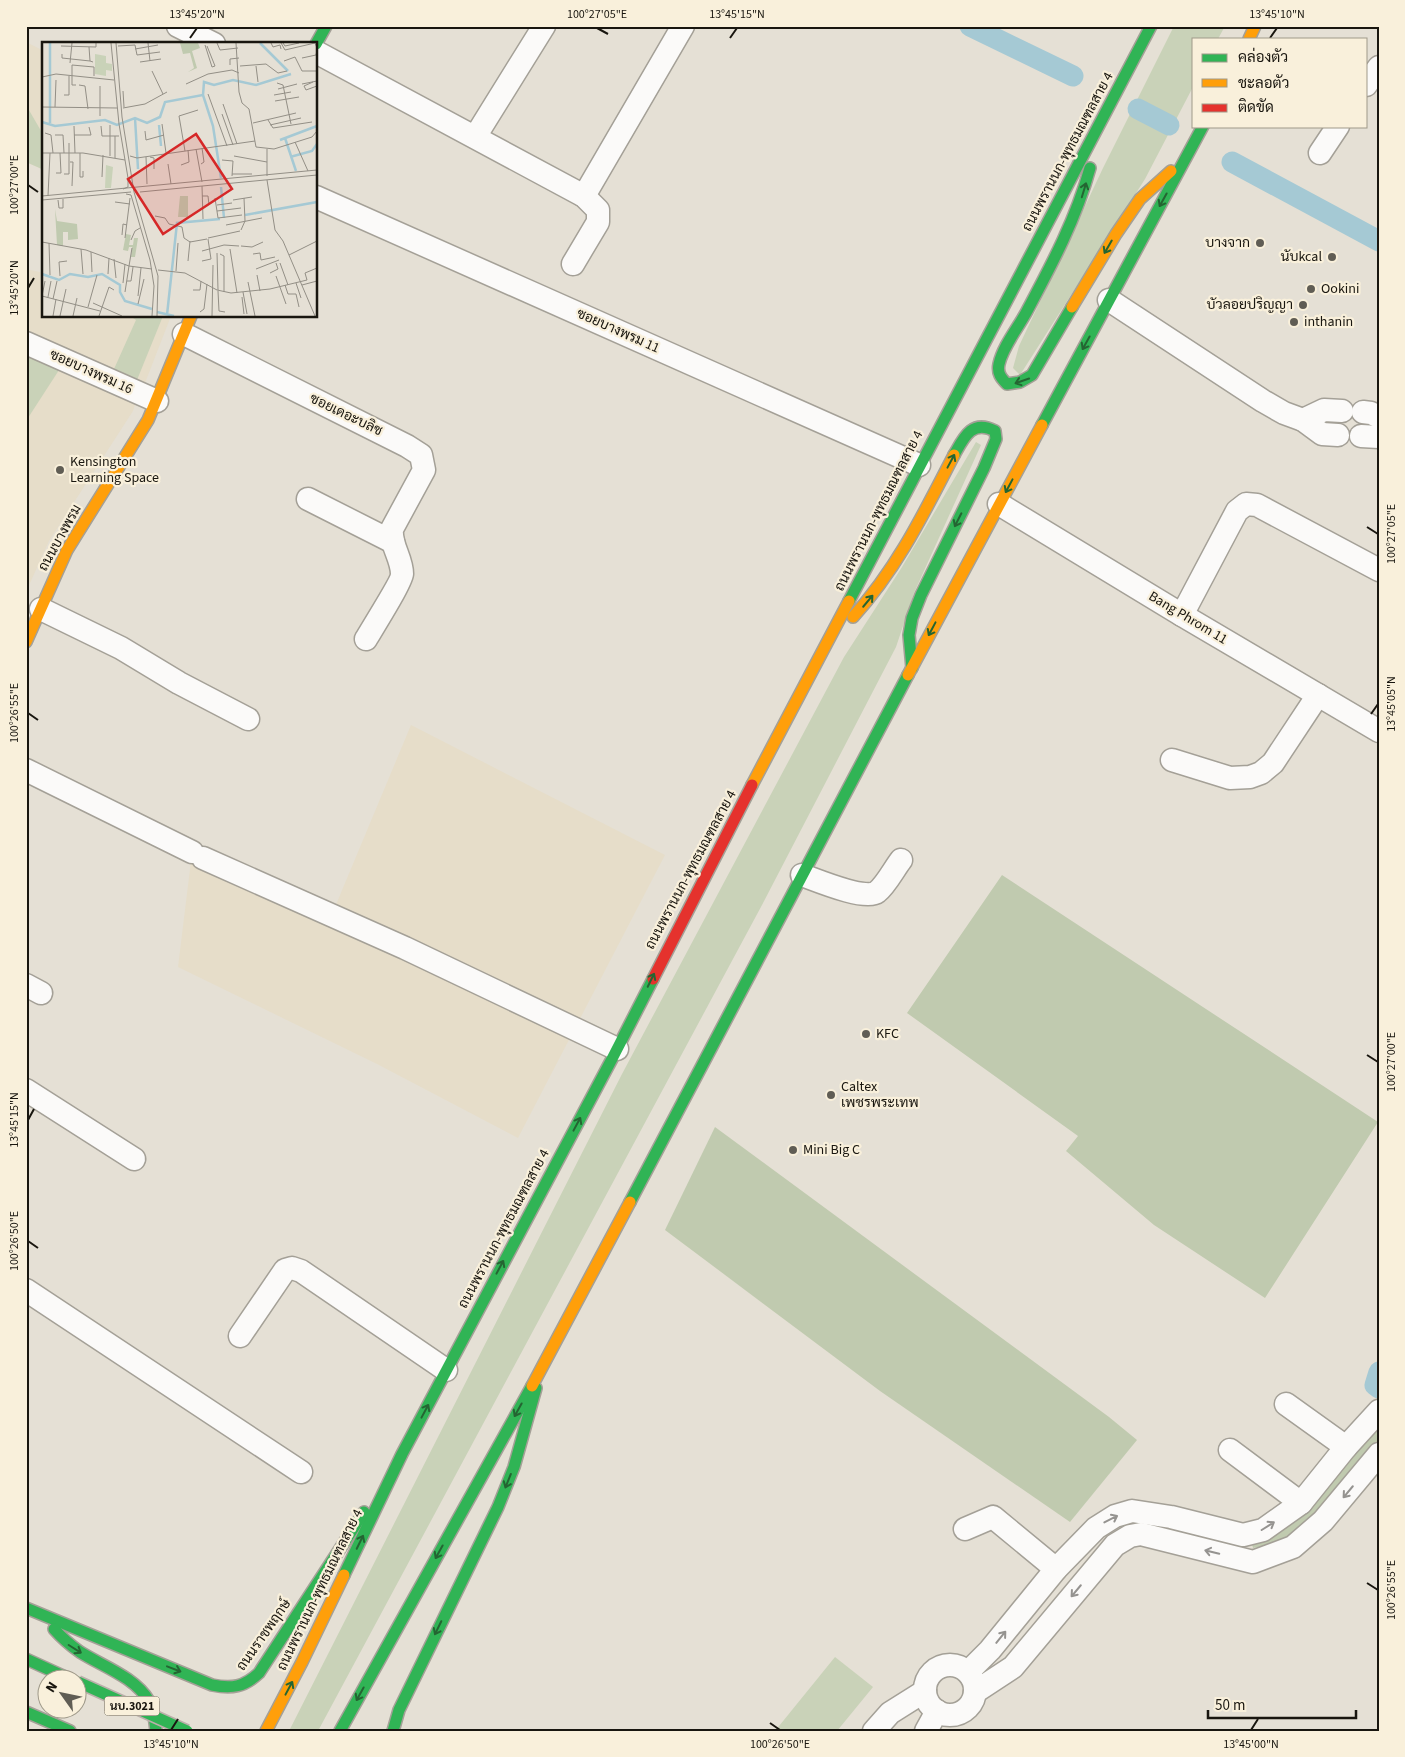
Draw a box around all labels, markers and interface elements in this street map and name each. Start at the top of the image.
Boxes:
text: 13°45'20"N [169,6,225,23]
text: 100°27'05"E [567,6,627,23]
text: 13°45'15"N [709,6,765,23]
text: 13°45'10"N [1249,6,1305,23]
legend [1192,38,1368,128]
inset map [42,42,318,318]
text: คล่องตัว [1238,47,1288,68]
street label: ถนนพรานนก-พุทธมณฑลสาย 4 [1017,69,1119,235]
text: ชะลอตัว [1238,73,1289,94]
text: ติดขัด [1238,97,1274,118]
text: 100°27'00"E [6,155,23,215]
one-way arrow [1079,182,1089,198]
one-way arrow [1158,192,1168,207]
place label: บางจาก [1205,233,1250,253]
marker: บางจาก [1254,237,1266,249]
one-way arrow [1103,239,1113,253]
place label: นับkcal [1281,247,1322,267]
marker: นับkcal [1326,251,1338,263]
text: 13°45'20"N [6,260,23,316]
place label: Ookini [1321,279,1359,299]
marker: Ookini [1305,283,1317,295]
place label: บัวลอยปริญญา [1206,295,1293,315]
marker: บัวลอยปริญญา [1297,299,1309,311]
street label: ซอยบางพรม 11 [573,304,663,358]
place label: inthanin [1304,312,1353,332]
marker: inthanin [1288,316,1300,328]
one-way arrow [1081,335,1090,350]
street label: ซอยบางพรม 16 [46,345,136,399]
one-way arrow [1014,377,1030,386]
street label: ซอยเดอะบลิซ [306,389,386,441]
street label: ถนนพรานนก-พุทธมณฑลสาย 4 [830,427,928,595]
place label: Kensington Learning Space [70,452,159,488]
one-way arrow [946,455,956,469]
marker: Kensington Learning Space [54,464,66,476]
one-way arrow [1004,478,1014,493]
street label: ถนนบางพรม [33,501,87,575]
text: 100°27'05"E [1383,504,1400,564]
one-way arrow [953,513,963,528]
street label: Bang Phrom 11 [1145,587,1231,650]
one-way arrow [862,594,873,607]
one-way arrow [927,621,937,636]
text: 13°45'05"N [1383,676,1400,732]
text: 100°26'55"E [6,683,23,743]
street label: ถนนพรานนก-พุทธมณฑลสาย 4 [640,787,742,953]
one-way arrow [646,972,656,987]
place label: KFC [876,1024,899,1044]
marker: KFC [860,1028,872,1040]
text: 100°27'00"E [1383,1032,1400,1092]
place label: Caltex เพชรพระเทพ [841,1077,919,1113]
marker: Caltex เพชรพระเทพ [825,1089,837,1101]
text: 13°45'15"N [6,1092,23,1148]
one-way arrow [573,1117,582,1132]
place label: Mini Big C [803,1140,860,1160]
marker: Mini Big C [787,1144,799,1156]
street label: ถนนพรานนก-พุทธมณฑลสาย 4 [453,1146,555,1312]
text: 100°26'50"E [6,1211,23,1271]
one-way arrow [496,1261,506,1275]
one-way arrow [513,1402,522,1417]
one-way arrow [420,1404,430,1419]
one-way arrow [503,1473,512,1488]
one-way arrow [1342,1485,1354,1498]
street label: ถนนพรานนก-พุทธมณฑลสาย 4 [272,1506,368,1674]
one-way arrow [1104,1514,1119,1524]
one-way arrow [1261,1521,1275,1532]
one-way arrow [355,1534,365,1549]
one-way arrow [434,1544,443,1559]
one-way arrow [1205,1547,1221,1556]
text: 100°26'55"E [1383,1560,1400,1620]
one-way arrow [1071,1585,1082,1598]
street label: ถนนราชพฤกษ์ [232,1595,297,1675]
one-way arrow [433,1620,443,1635]
one-way arrow [995,1631,1006,1644]
one-way arrow [68,1644,82,1654]
one-way arrow [166,1665,181,1674]
north arrow [38,1670,88,1720]
text: N [41,1678,63,1697]
one-way arrow [284,1680,294,1695]
one-way arrow [354,1686,364,1700]
scale bar [1208,1687,1355,1719]
text: 50 m [1215,1695,1245,1716]
road number: นบ.3021 [104,1696,160,1715]
text: 13°45'10"N [143,1736,199,1753]
text: 100°26'50"E [750,1736,810,1753]
text: 13°45'00"N [1223,1736,1279,1753]

